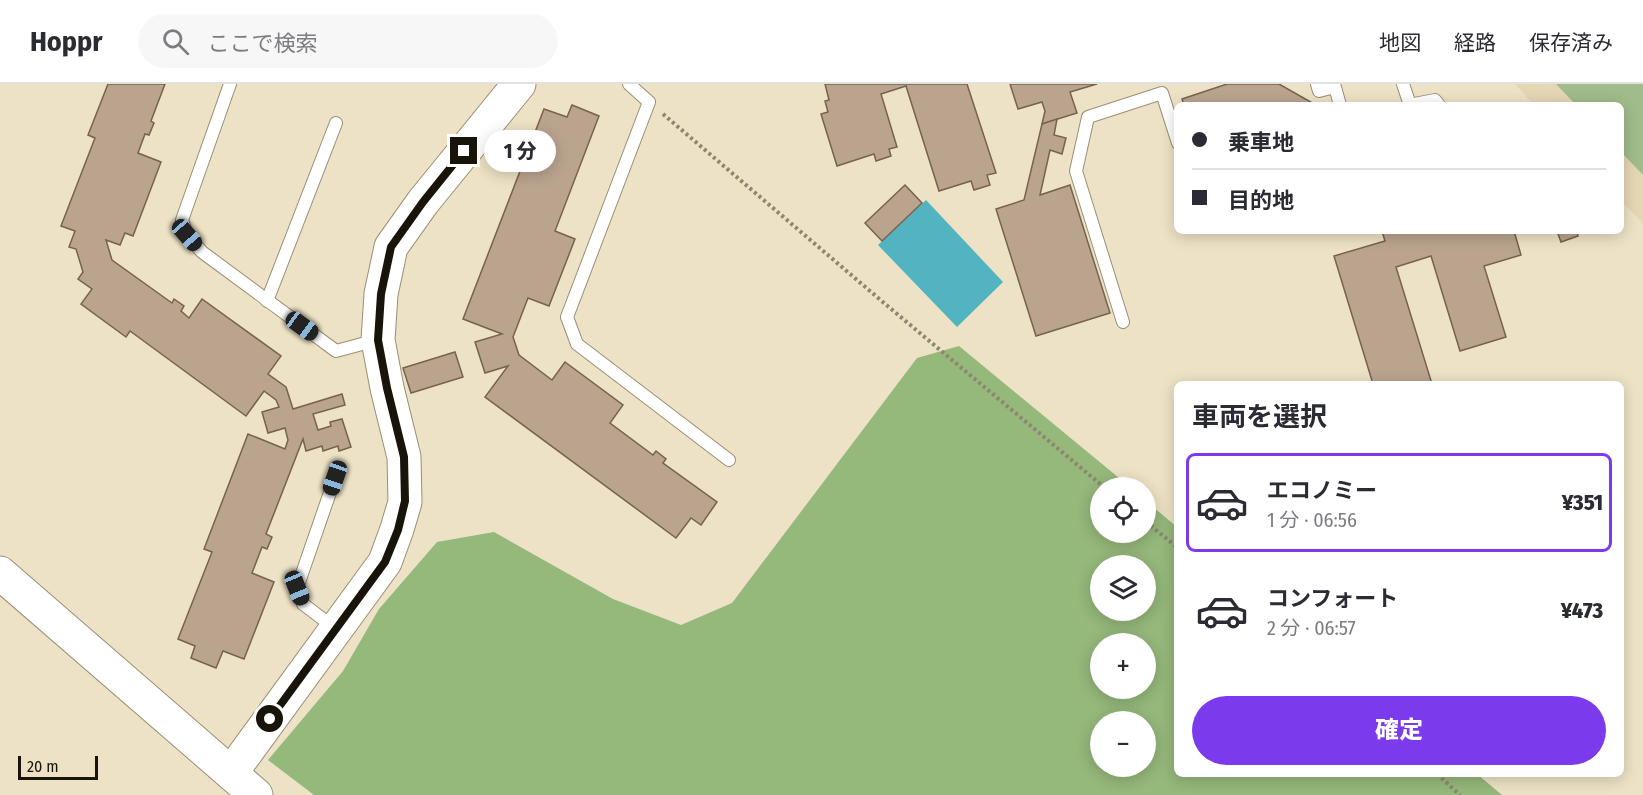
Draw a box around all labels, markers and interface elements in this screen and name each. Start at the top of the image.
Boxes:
search box [138,14,558,68]
text: Hoppr [30,25,102,58]
icon: search [159,25,192,58]
text: ここで検索 [207,30,317,57]
text: 地図 [1379,30,1421,56]
text: 経路 [1454,30,1496,56]
text: 保存済み [1529,30,1613,56]
text: 乗車地 [1228,129,1294,156]
callout: 1 分 [485,130,557,172]
route end [450,137,477,164]
text: 1 分 [504,139,536,163]
text: 目的地 [1228,187,1294,214]
car [168,216,206,254]
car [282,308,322,344]
text: 車両を選択 [1192,401,1327,433]
car [321,458,349,498]
icon: car [1195,476,1249,530]
map controls [1090,477,1156,777]
button: locate [1090,477,1156,543]
text: エコノミー [1267,477,1377,504]
text: ¥351 [1562,489,1603,516]
text: 1 分 · 06:56 [1267,508,1357,532]
button: layers [1090,555,1156,621]
car [282,568,312,608]
icon: car [1195,584,1249,638]
text: コンフォート [1267,585,1398,612]
text: ¥473 [1561,597,1603,624]
text: 2 分 · 06:57 [1267,616,1356,640]
button: + [1090,633,1156,699]
button: 確定 [1192,696,1606,765]
route start [256,705,283,732]
button: − [1090,711,1156,777]
scale bar [18,753,98,780]
text: 20 m [27,757,58,776]

